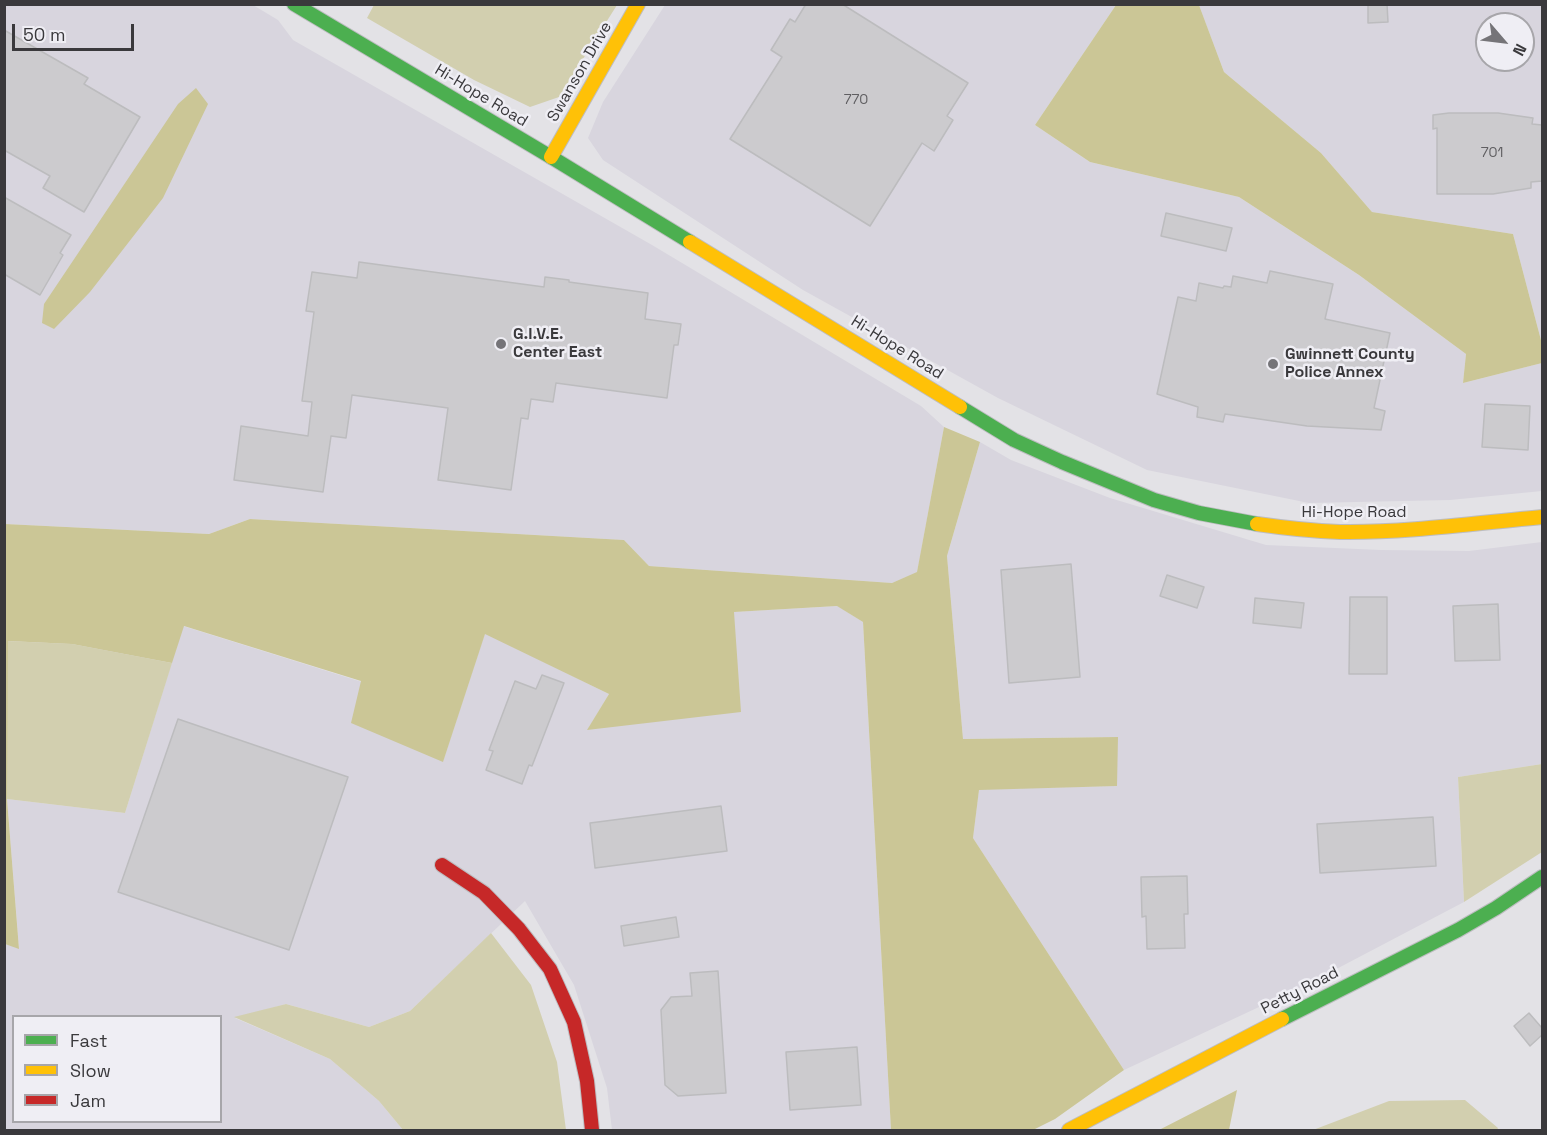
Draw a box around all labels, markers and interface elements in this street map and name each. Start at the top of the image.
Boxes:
scale bar [15,12,136,50]
north arrow [1475,12,1535,72]
street label: Swanson Drive [544,19,616,125]
text: 50 m [23,23,65,46]
text: N [1508,40,1531,59]
street label: Hi-Hope Road [431,61,531,131]
house number: 770 [844,92,868,108]
house number: 701 [1481,145,1503,161]
street label: Hi-Hope Road [847,312,947,384]
place label: G.I.V.E. Center East [513,325,602,363]
marker: G.I.V.E. Center East [494,337,508,351]
place label: Gwinnett County Police Annex [1285,345,1415,383]
marker: Gwinnett County Police Annex [1266,357,1280,371]
street label: Hi-Hope Road [1301,503,1407,523]
street label: Petty Road [1258,963,1342,1019]
legend [12,1015,222,1123]
text: Fast [70,1029,107,1052]
text: Slow [70,1059,111,1082]
text: Jam [70,1089,106,1112]

